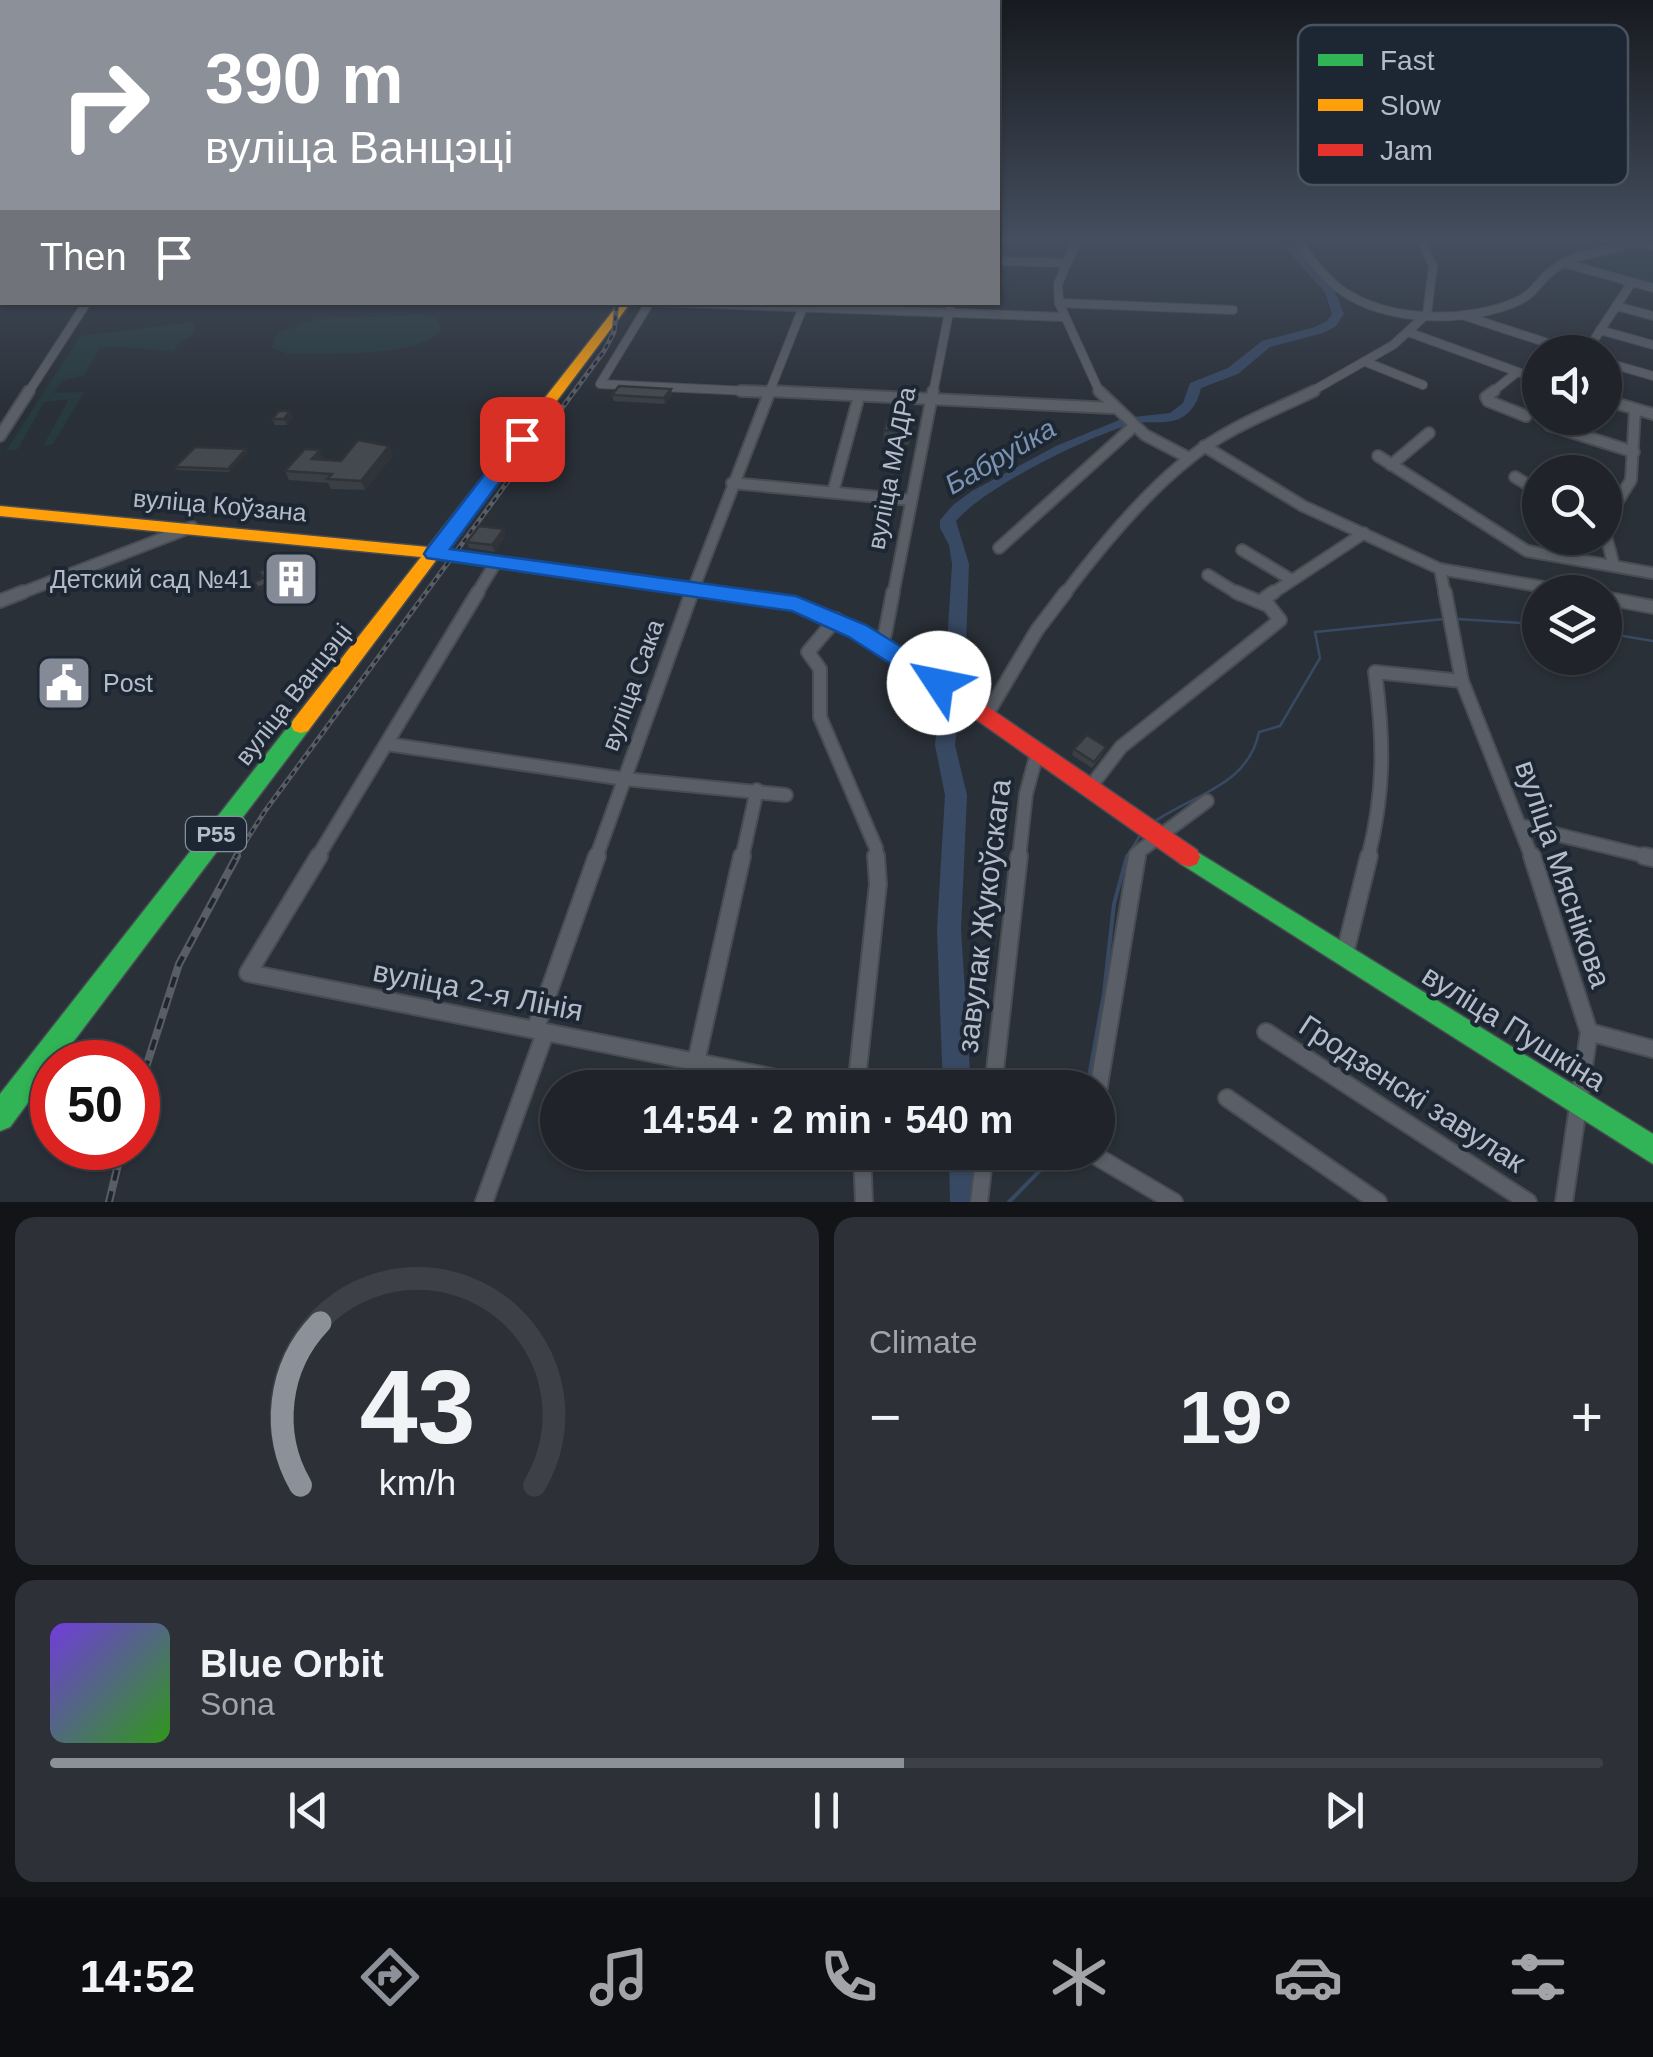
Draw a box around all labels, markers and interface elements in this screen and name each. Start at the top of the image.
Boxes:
legend [1298,25,1628,185]
icon: right [40,40,170,170]
text: 390 m [205,40,403,118]
text: Fast [1380,45,1435,76]
text: Slow [1380,90,1441,121]
text: вуліца Ванцэці [205,122,513,173]
text: Jam [1380,135,1433,166]
icon: arrive [147,230,202,285]
text: Then [40,236,127,278]
map controls [1522,335,1622,675]
button: sound [1522,335,1622,435]
street label: вуліца МАДРа [862,384,921,552]
pin [480,397,565,482]
icon: arrive [495,412,550,467]
water label: Бабруйка [939,412,1061,500]
button: search [1522,455,1622,555]
street label: вуліца Коўзана [132,483,308,527]
building icon: Детский сад №41 [261,549,321,609]
place label: Детский сад №41 [50,565,252,593]
button: layers [1522,575,1622,675]
street label: вуліца Сака [595,615,669,754]
street label: вуліца Ванцэці [229,618,357,770]
position arrow [887,631,991,735]
public building icon: Post [34,653,94,713]
place label: Post [103,669,153,697]
street label: вуліца Мяснікова [1509,756,1618,992]
street label: завулак Жукоўскага [950,777,1017,1055]
road number: Р55 [186,817,246,851]
street label: вуліца 2-я Лінія [370,954,586,1027]
street label: вуліца Пушкіна [1417,958,1612,1097]
street label: Гродзенскі завулак [1293,1008,1532,1179]
speed limit sign: 50 [30,1040,160,1170]
text: 14:54 · 2 min · 540 m [642,1099,1013,1141]
text: Climate [869,1324,977,1360]
text: 43 [359,1349,475,1465]
text: 19° [1179,1375,1293,1459]
text: − [869,1386,901,1448]
text: + [1571,1386,1603,1448]
text: km/h [378,1463,456,1503]
text: Blue Orbit [200,1643,384,1685]
text: Sona [200,1686,275,1722]
icon: previous [281,1783,336,1838]
icon: pause [799,1783,854,1838]
icon: next [1317,1783,1372,1838]
icon: directions [355,1942,425,2012]
icon: music [584,1942,654,2012]
icon: phone [814,1942,884,2012]
icon: climate [1044,1942,1114,2012]
icon: car [1273,1942,1343,2012]
icon: filters [1503,1942,1573,2012]
text: 14:52 [80,1951,195,2002]

